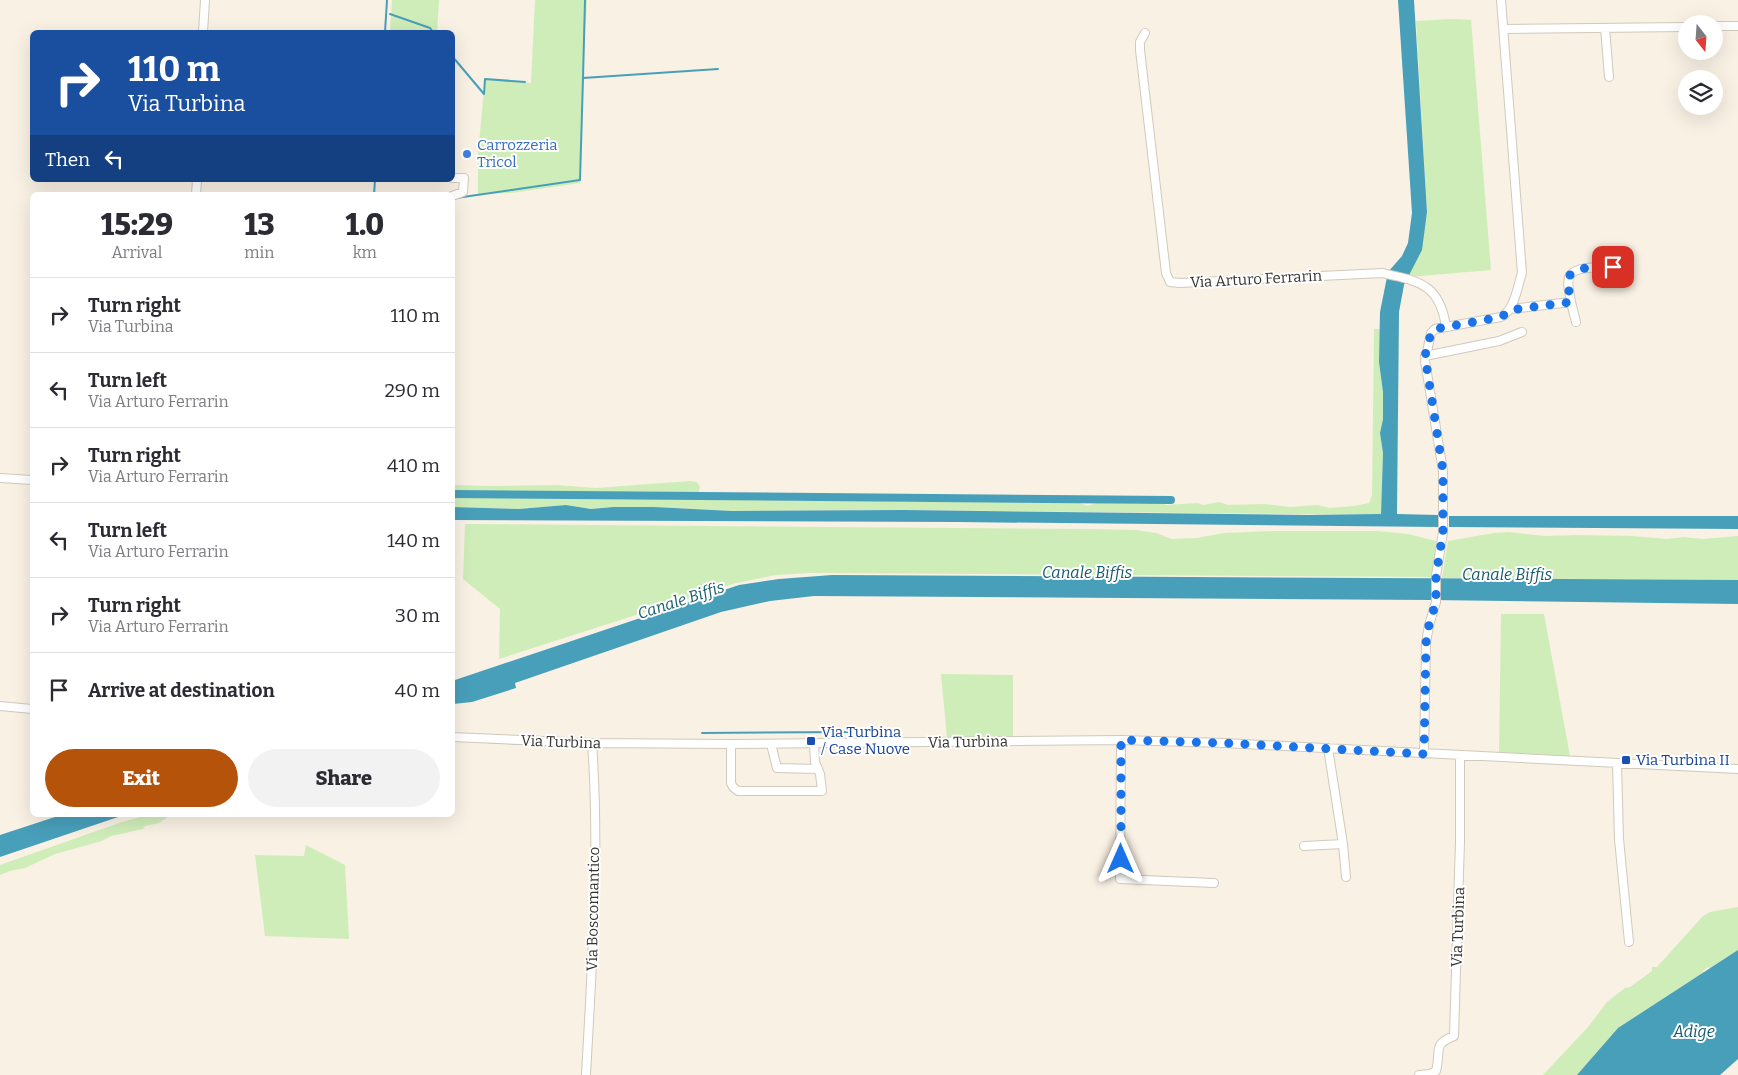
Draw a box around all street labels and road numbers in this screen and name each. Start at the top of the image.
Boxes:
street label: Via Arturo Ferrarin [1190,267,1323,291]
street label: Via Turbina [521,732,601,752]
street label: Via Turbina [928,732,1008,752]
street label: Via Boscomantico [583,847,603,971]
street label: Via Turbina [1448,887,1468,967]

